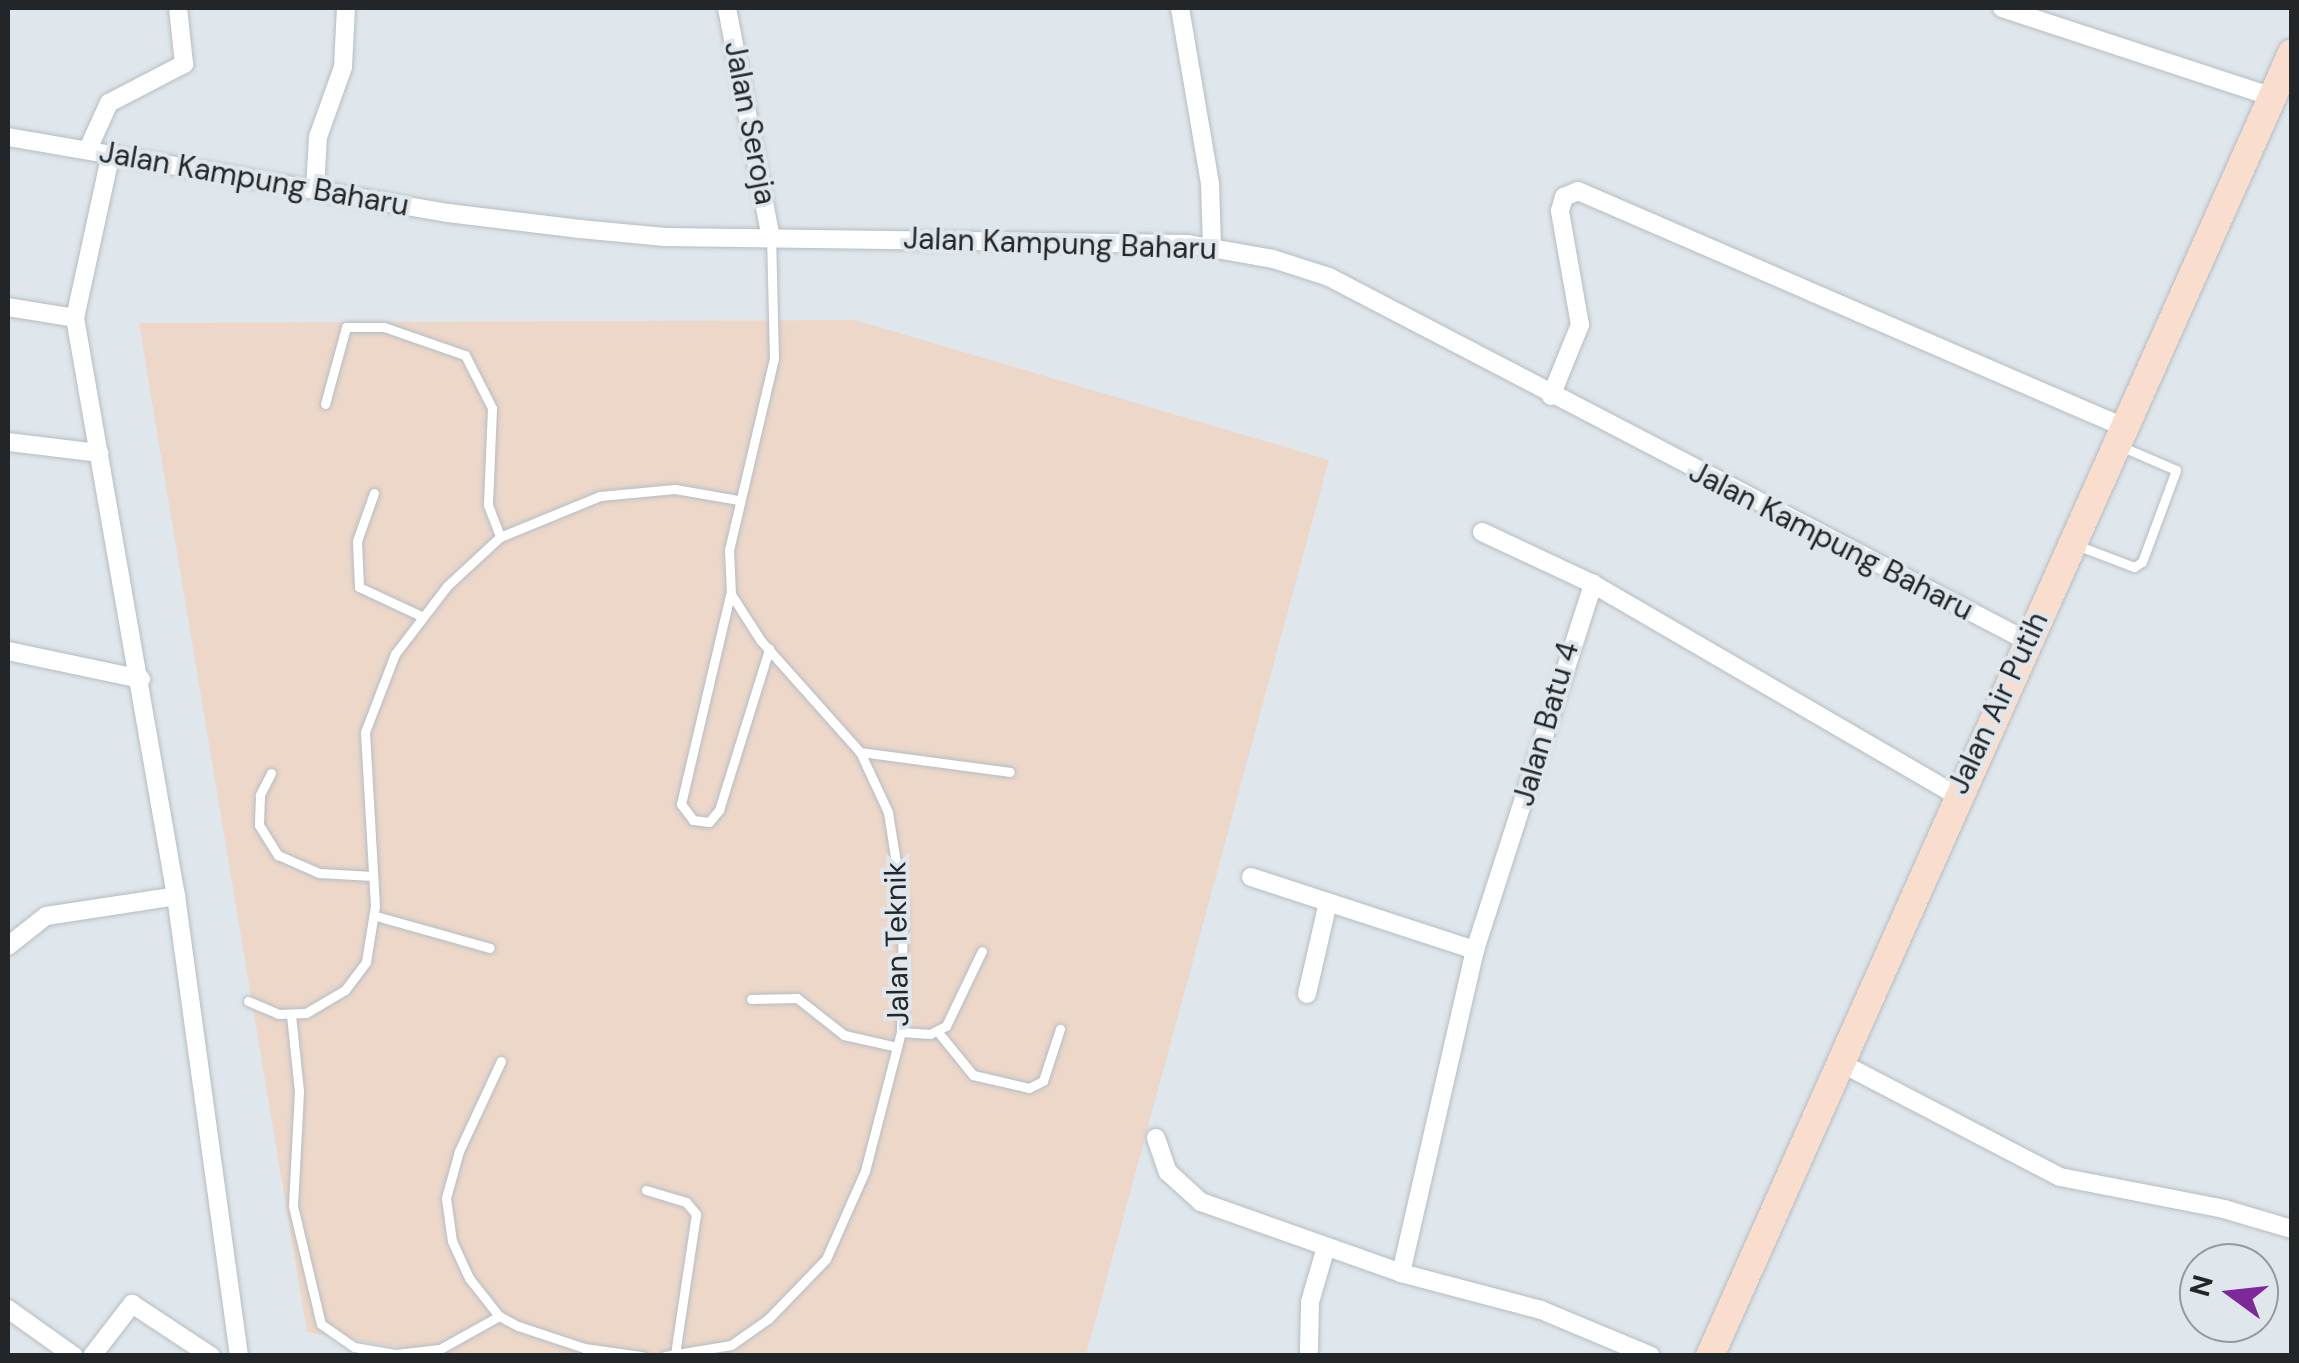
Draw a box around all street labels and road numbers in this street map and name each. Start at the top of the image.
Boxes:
street label: Jalan Seroja [717,38,783,208]
street label: Jalan Kampung Baharu [96,134,412,224]
street label: Jalan Kampung Baharu [903,221,1217,267]
street label: Jalan Kampung Baharu [1683,454,1979,628]
street label: Jalan Air Putih [1940,606,2056,800]
street label: Jalan Batu 4 [1505,638,1587,810]
street label: Jalan Teknik [878,861,916,1027]

